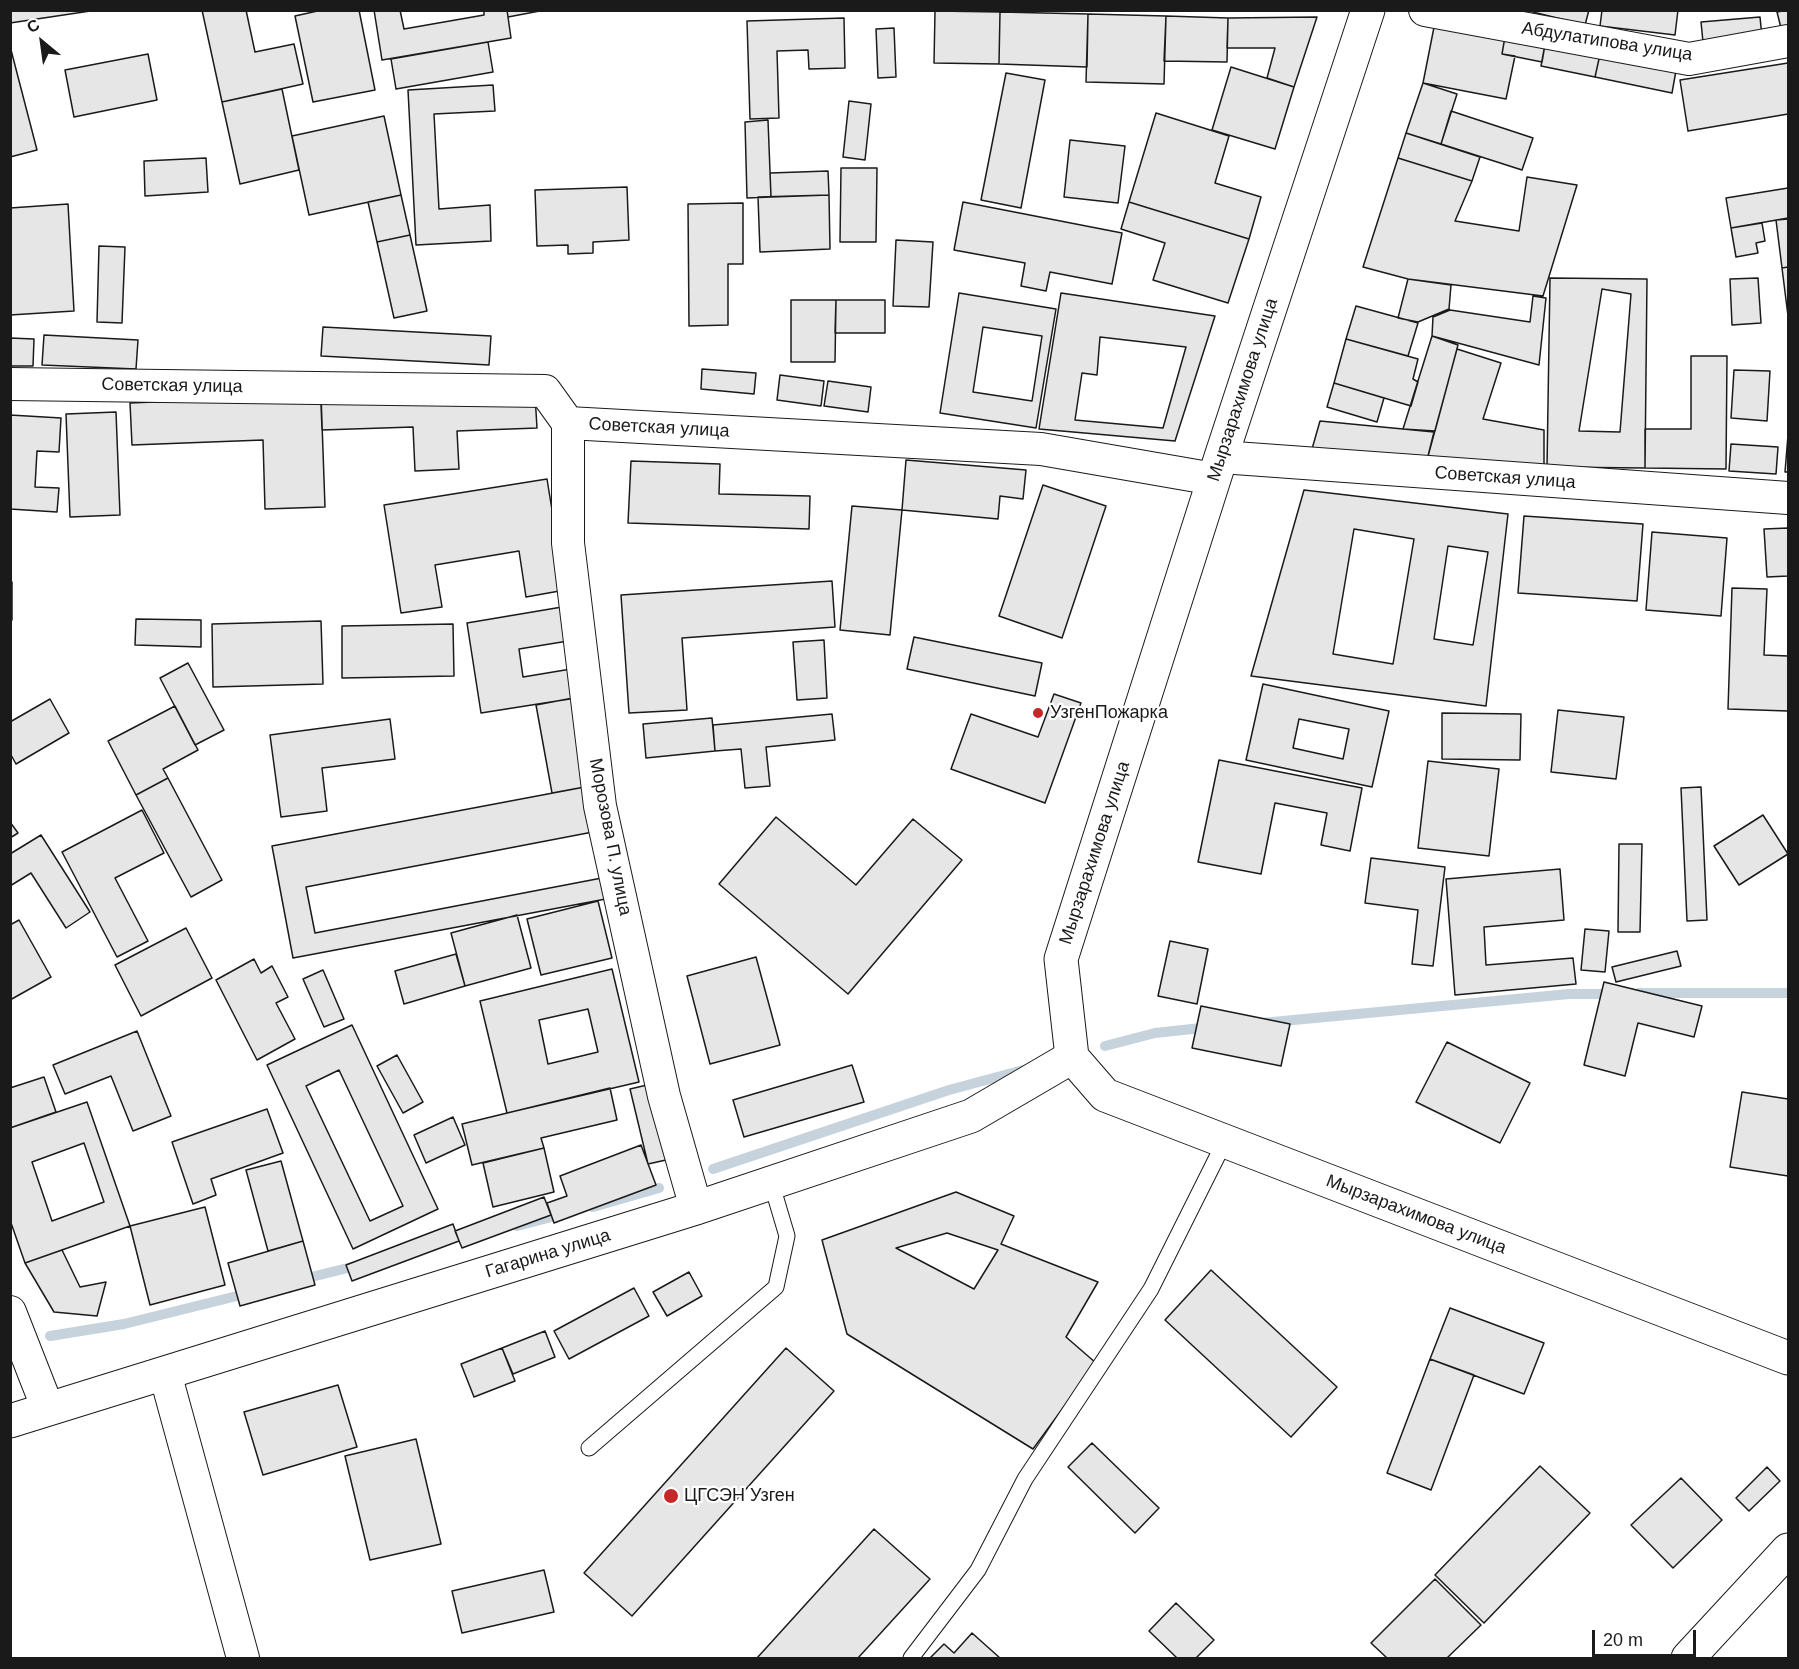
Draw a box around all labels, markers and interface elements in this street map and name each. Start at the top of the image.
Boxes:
north arrow [12,12,72,72]
text: С [24,16,42,36]
street label: Абдулатипова улица [1520,18,1694,66]
street label: Мырзарахимова улица [1203,296,1283,484]
street label: Советская улица [101,374,243,398]
street label: Советская улица [588,414,730,442]
street label: Советская улица [1434,462,1576,494]
place label: УзгенПожарка [1050,702,1168,724]
marker: УзгенПожарка [1031,706,1045,720]
street label: Морозова П. улица [584,756,636,918]
street label: Мырзарахимова улица [1055,759,1135,947]
street label: Мырзарахимова улица [1323,1171,1509,1259]
street label: Гагарина улица [483,1225,613,1283]
place label: ЦГСЭН Узген [684,1485,795,1507]
marker: ЦГСЭН Узген [662,1487,680,1505]
scale bar [1595,1618,1698,1656]
text: 20 m [1603,1630,1643,1650]

